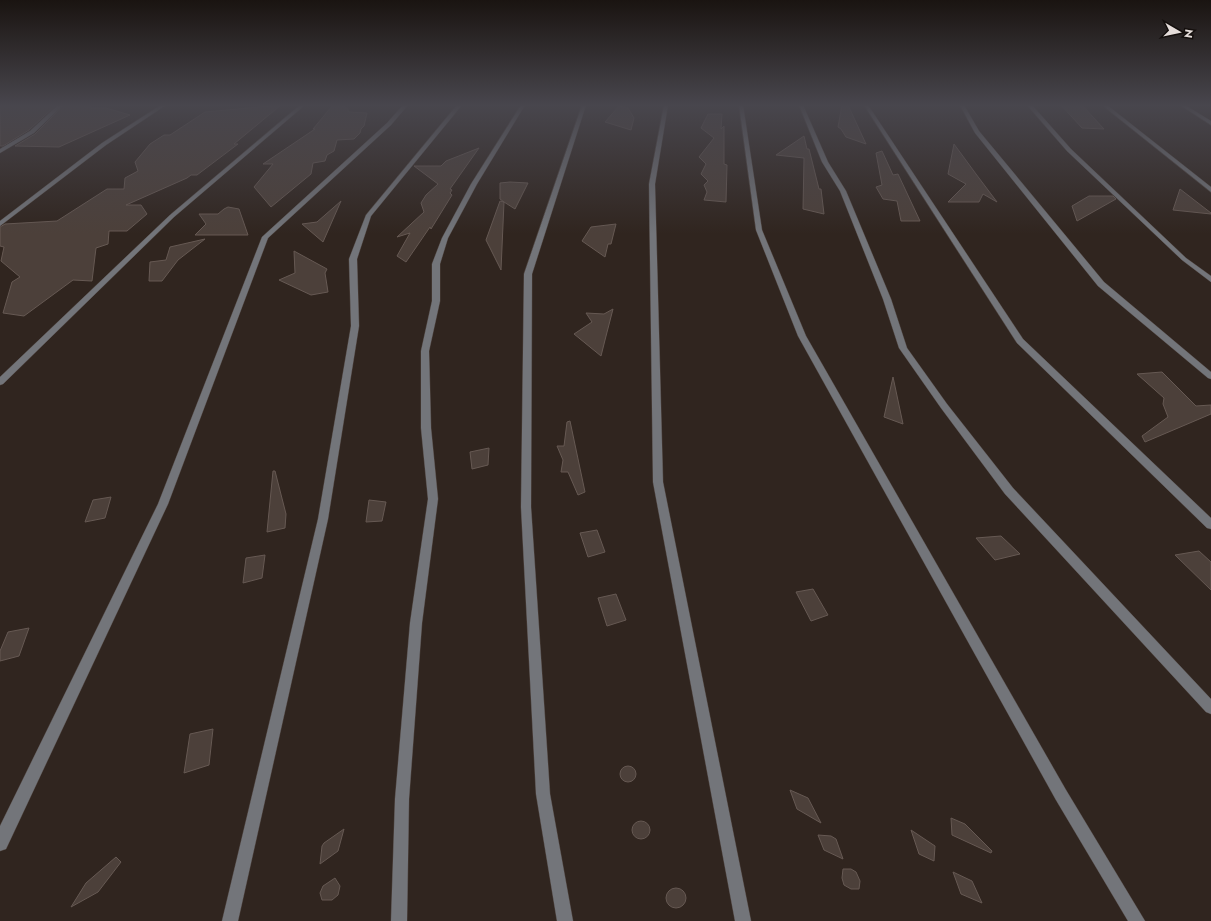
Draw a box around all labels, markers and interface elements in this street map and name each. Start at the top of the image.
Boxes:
north arrow [1159,12,1199,52]
text: N [1180,28,1197,39]

